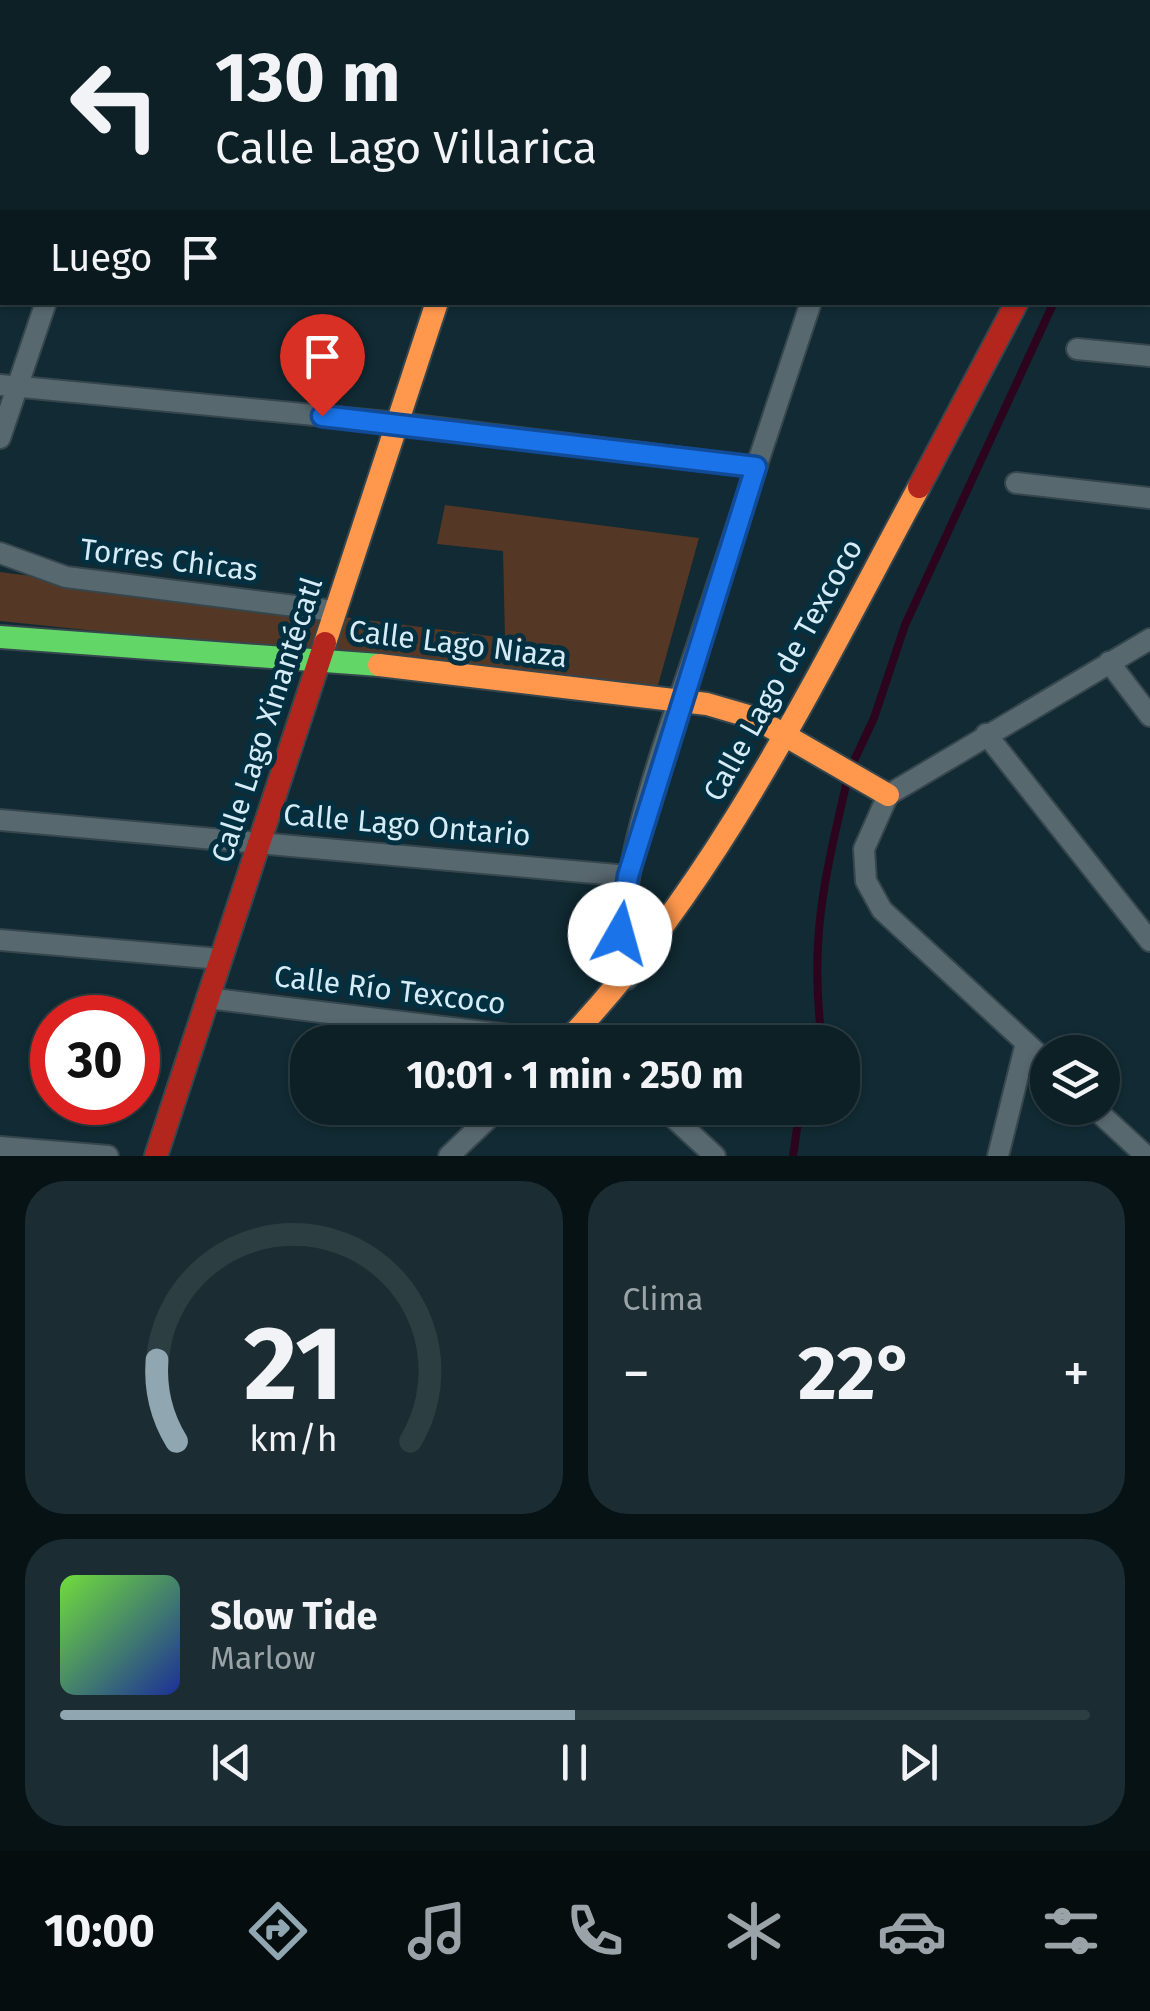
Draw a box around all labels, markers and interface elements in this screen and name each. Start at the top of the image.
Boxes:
text: 130 m [215,36,401,120]
icon: left [50,40,180,170]
text: Calle Lago Villarica [215,121,597,175]
icon: arrive [173,230,228,285]
text: Luego [50,235,153,281]
pin [280,314,365,417]
icon: arrive [295,329,350,384]
street label: Torres Chicas [78,531,260,589]
street label: Calle Lago de Texcoco [696,532,870,808]
street label: Calle Lago Xinantécatl [204,573,330,867]
street label: Calle Lago Niaza [347,613,569,675]
street label: Calle Lago Ontario [282,796,532,854]
position arrow [568,882,672,986]
street label: Calle Río Texcoco [272,958,508,1022]
speed limit sign: 30 [30,995,160,1125]
map controls [1030,1035,1120,1125]
button: layers [1030,1035,1120,1125]
text: 10:01 · 1 min · 250 m [406,1052,744,1098]
text: Clima [623,1280,703,1318]
text: 21 [244,1302,344,1427]
text: 22° [798,1329,915,1419]
text: − [623,1341,650,1407]
text: + [1063,1341,1090,1407]
text: km/h [250,1418,338,1460]
text: Slow Tide [210,1593,378,1639]
text: Marlow [210,1639,316,1677]
icon: previous [204,1735,259,1790]
icon: pause [547,1735,602,1790]
icon: next [891,1735,946,1790]
icon: directions [243,1896,313,1966]
icon: music [402,1896,472,1966]
icon: phone [560,1896,630,1966]
icon: climate [719,1896,789,1966]
icon: car [877,1896,947,1966]
icon: filters [1036,1896,1106,1966]
text: 10:00 [44,1904,155,1958]

